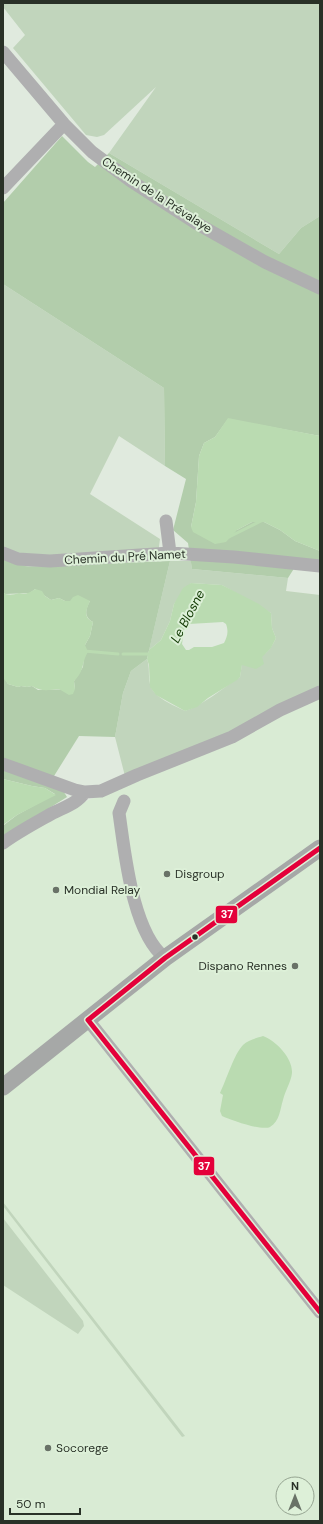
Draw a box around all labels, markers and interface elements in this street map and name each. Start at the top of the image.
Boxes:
street label: Chemin de la Prévalaye [99,153,215,237]
street label: Chemin du Pré Namet [64,546,186,568]
water label: Le Blosne [166,587,208,646]
place label: Disgroup [175,866,225,882]
marker: Disgroup [162,869,172,879]
place label: Mondial Relay [64,882,141,898]
marker: Mondial Relay [51,885,61,895]
line badge: 37 [215,905,238,924]
text: 37 [221,907,233,921]
unlabelled marker [190,932,200,942]
place label: Dispano Rennes [198,958,287,974]
marker: Dispano Rennes [290,961,300,971]
line badge: 37 [193,1156,215,1176]
text: 37 [198,1159,210,1173]
place label: Socorege [56,1440,109,1456]
marker: Socorege [43,1443,53,1453]
north arrow [275,1476,315,1516]
text: N [291,1479,299,1493]
scale bar [10,1490,80,1516]
text: 50 m [16,1496,45,1512]

